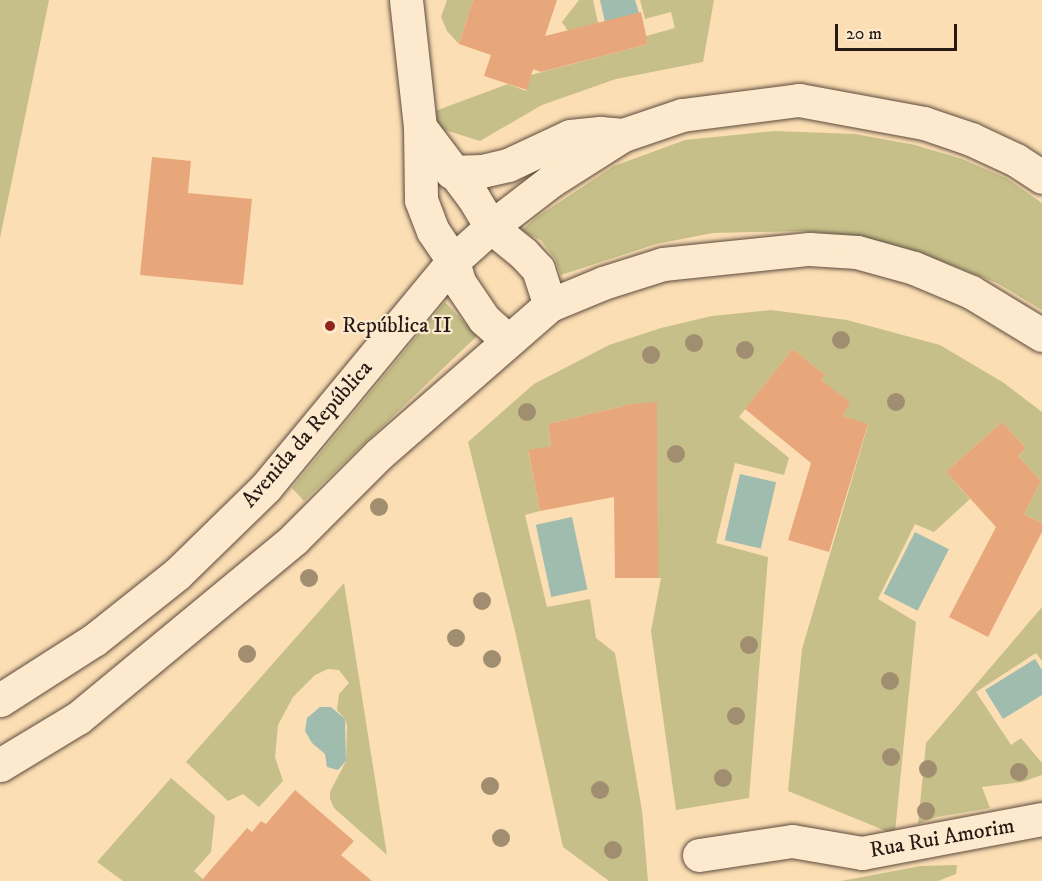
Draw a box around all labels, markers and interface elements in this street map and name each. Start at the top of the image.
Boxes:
scale bar [838,12,960,50]
text: 20 m [846,23,882,45]
place label: República II [342,313,451,339]
marker: República II [323,319,337,333]
street label: Avenida da República [236,355,378,513]
street label: Rua Rui Amorim [868,812,1016,864]

